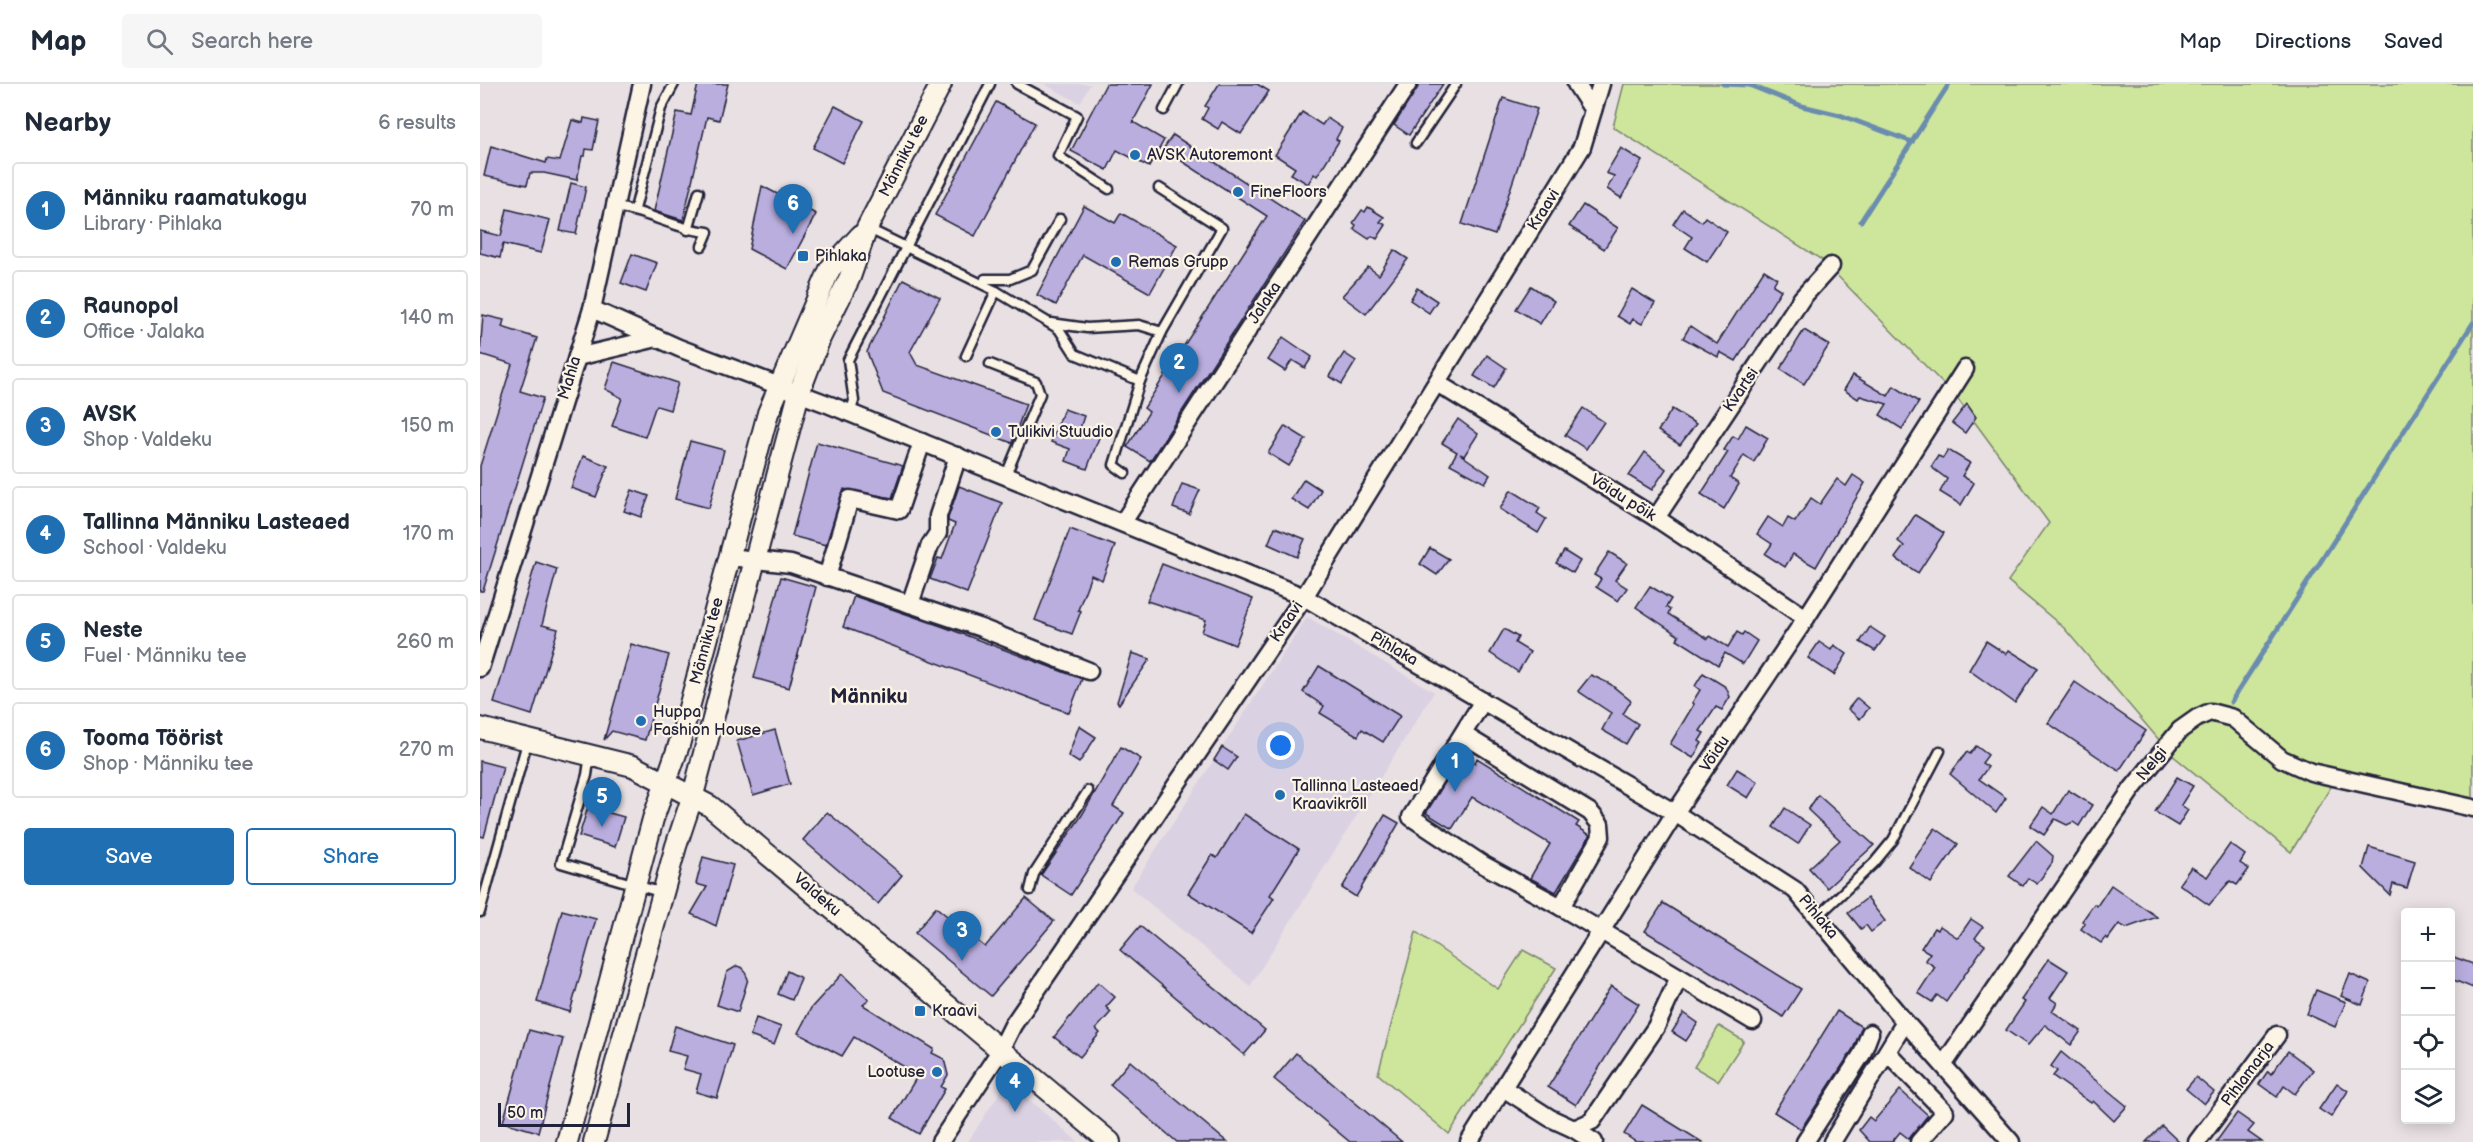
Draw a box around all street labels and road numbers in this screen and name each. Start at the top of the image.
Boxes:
street label: Männiku tee [875,112,933,200]
street label: Kraavi [1524,186,1564,234]
street label: Jalaka [1244,278,1286,328]
street label: Mahla [554,354,586,402]
street label: Kvartsi [1719,364,1763,416]
street label: Võidu põik [1587,470,1659,526]
street label: Männiku tee [686,595,728,686]
street label: Kraavi [1266,598,1308,646]
street label: Pihlaka [1367,628,1421,670]
street label: Võidu [1696,732,1734,776]
street label: Nelgi [2133,743,2171,785]
street label: Valdeku [789,869,845,921]
street label: Pihlaka [1794,891,1842,943]
street label: Pihlamarja [2218,1038,2278,1110]

